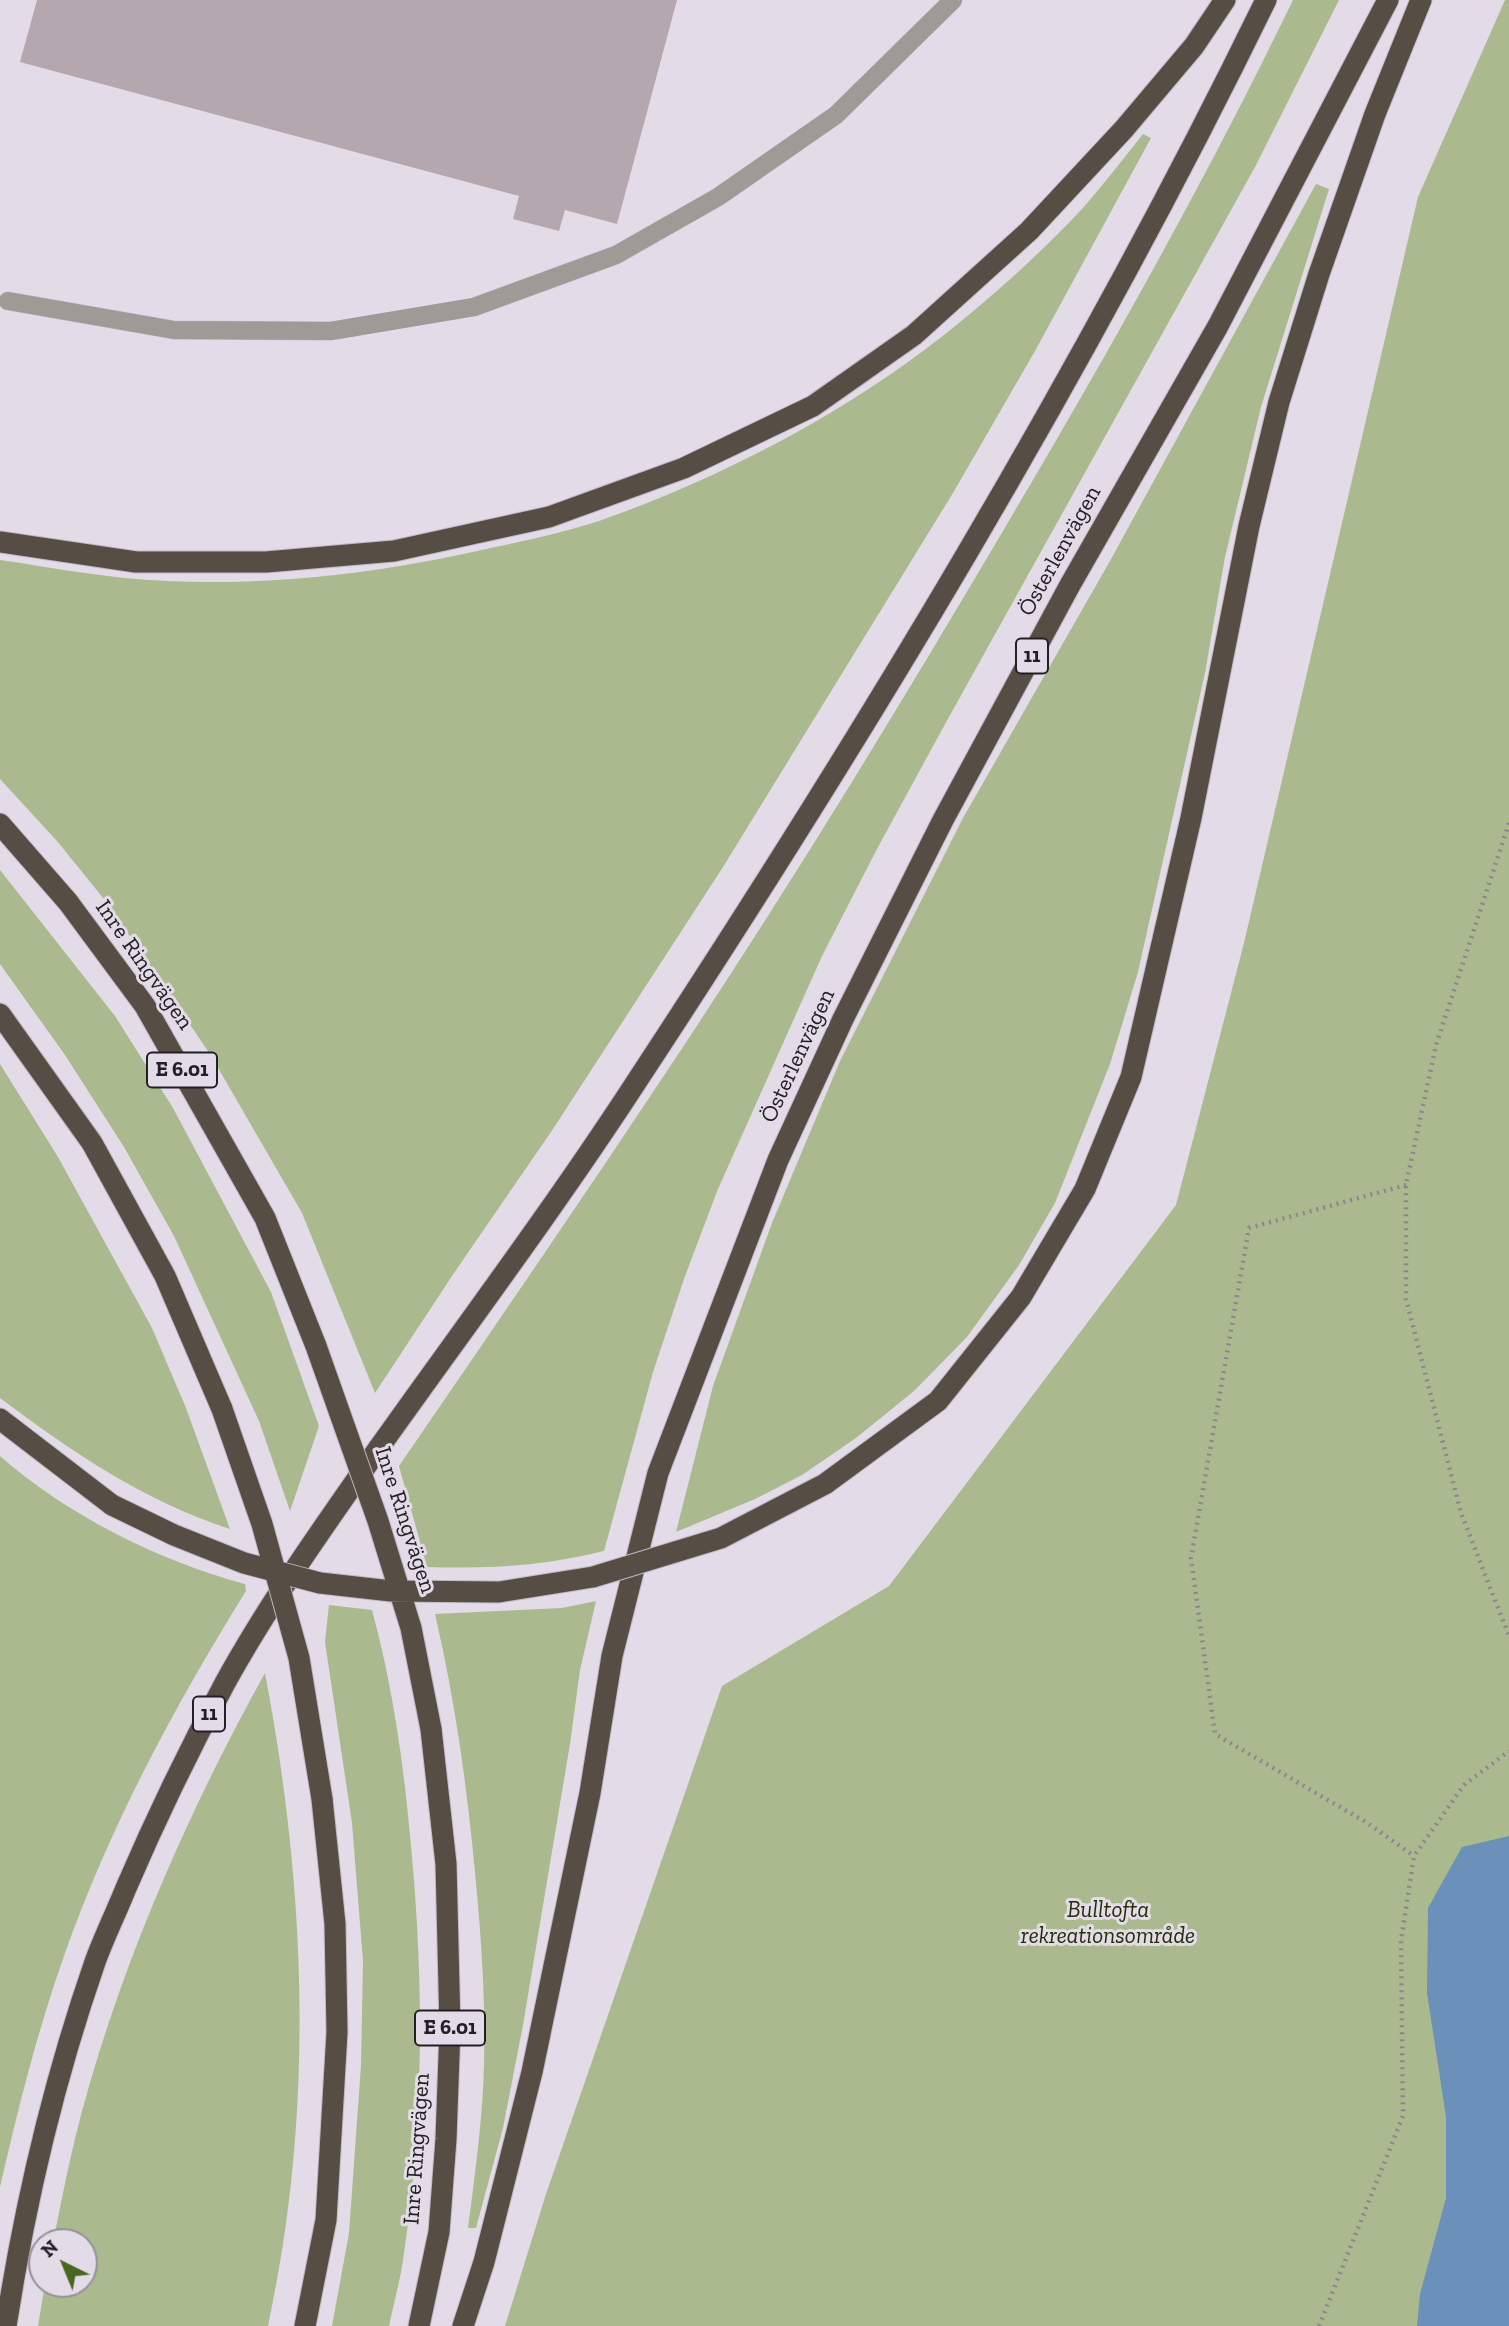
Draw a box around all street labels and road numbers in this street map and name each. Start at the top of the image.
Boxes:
street label: Österlenvägen [1013,481,1107,621]
road number: 11 [1016,638,1048,674]
street label: Inre Ringvägen [89,895,199,1035]
street label: Österlenvägen [755,985,841,1127]
road number: E 6.01 [147,1052,217,1088]
street label: Inre Ringvägen [368,1443,442,1597]
road number: 11 [193,1696,225,1732]
road number: E 6.01 [415,2010,485,2046]
street label: Inre Ringvägen [398,2072,436,2226]

